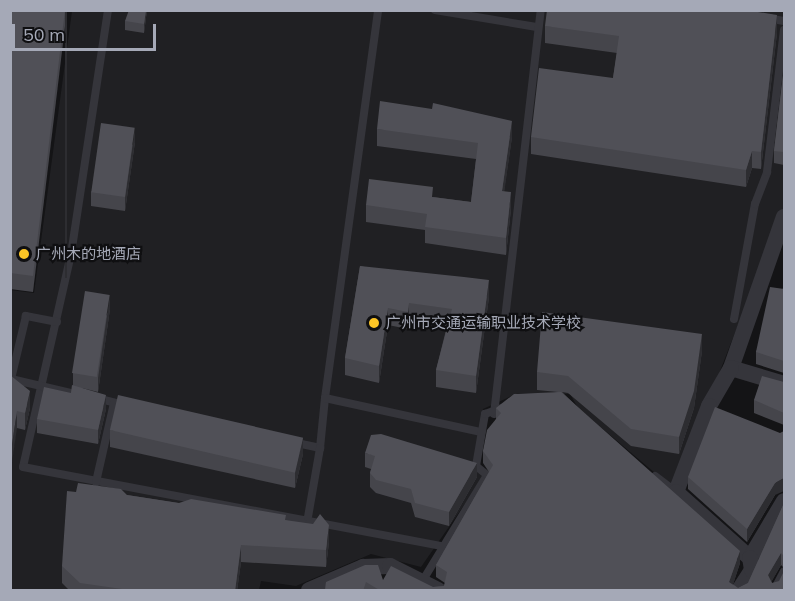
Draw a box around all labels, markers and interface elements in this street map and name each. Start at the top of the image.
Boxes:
scale bar [15,12,159,50]
text: 50 m [23,23,65,46]
place label: 广州木的地酒店 [36,245,141,263]
marker: 广州木的地酒店 [17,247,31,261]
place label: 广州市交通运输职业技术学校 [386,314,581,332]
marker: 广州市交通运输职业技术学校 [367,316,381,330]

